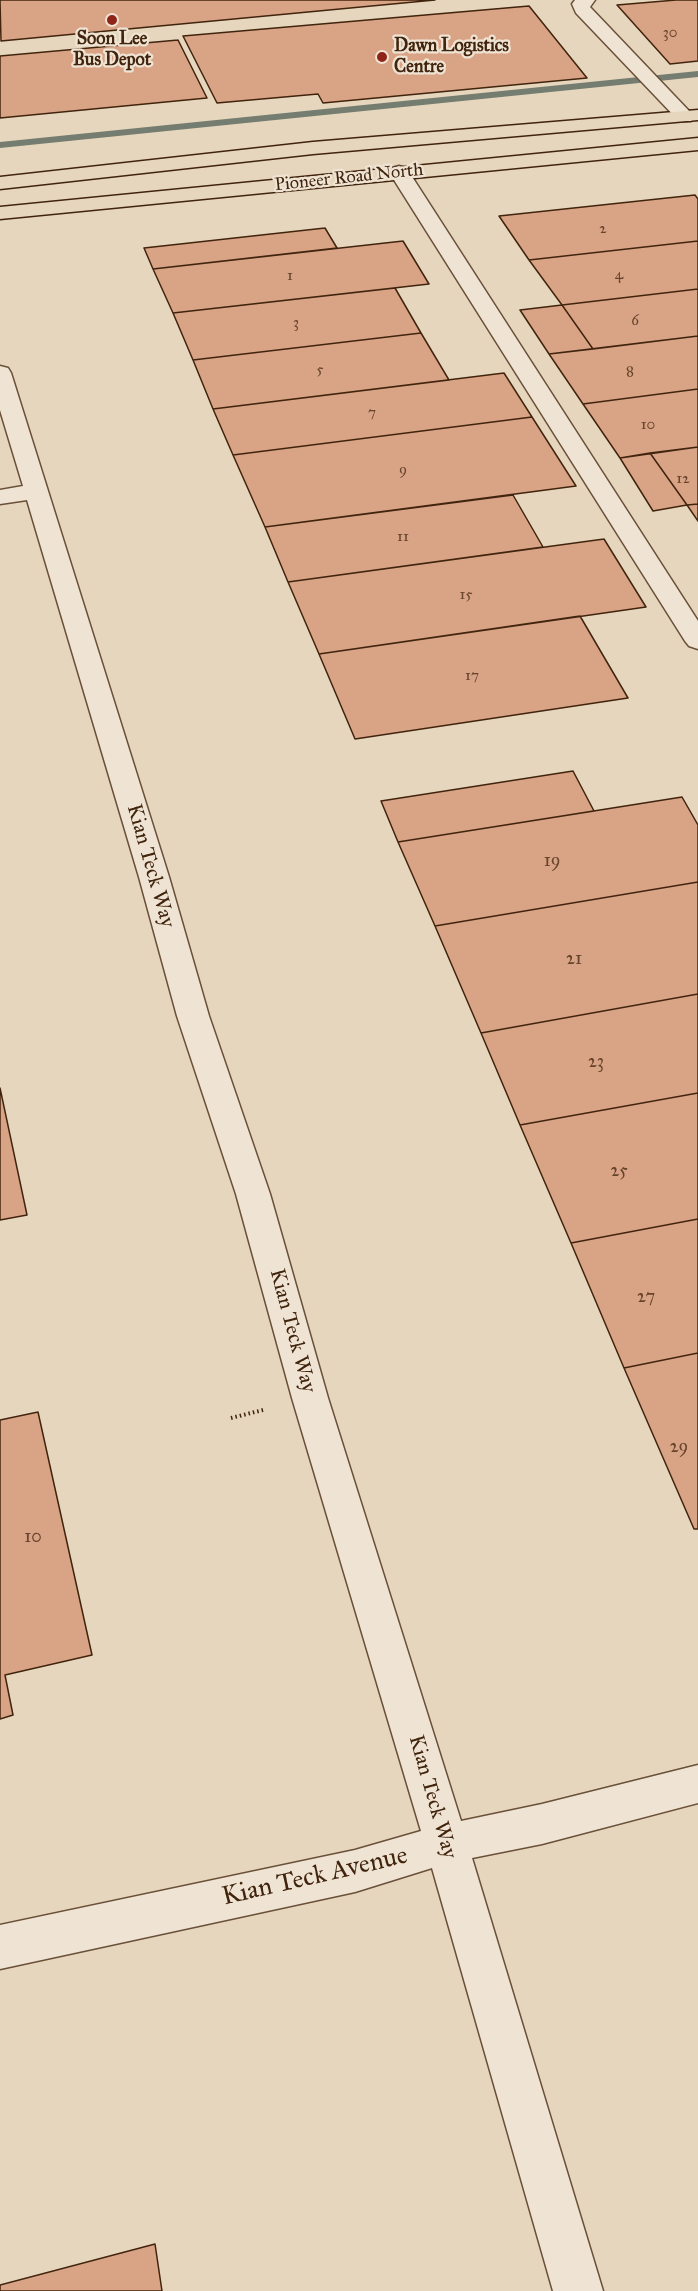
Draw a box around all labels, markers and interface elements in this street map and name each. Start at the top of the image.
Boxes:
marker: Soon Lee Bus Depot [105,13,119,27]
house number: 30 [663,24,677,42]
place label: Soon Lee Bus Depot [73,29,151,72]
place label: Dawn Logistics Centre [394,36,509,78]
marker: Dawn Logistics Centre [375,50,389,64]
street label: Pioneer Road North [274,159,424,197]
house number: 2 [599,220,607,238]
house number: 4 [615,266,623,284]
house number: 1 [287,267,293,285]
house number: 6 [631,312,639,330]
house number: 3 [293,314,299,332]
house number: 5 [317,361,323,379]
house number: 8 [626,363,634,381]
house number: 7 [368,404,376,422]
house number: 10 [641,416,655,434]
house number: 9 [399,461,407,479]
house number: 12 [676,470,690,488]
house number: 11 [397,528,409,546]
house number: 15 [460,586,472,604]
house number: 17 [465,667,479,685]
street label: Kian Teck Way [120,801,180,931]
house number: 19 [544,851,560,873]
house number: 21 [566,949,582,971]
house number: 23 [588,1052,604,1074]
house number: 25 [610,1161,628,1183]
street label: Kian Teck Way [263,1266,321,1396]
house number: 27 [637,1287,655,1309]
house number: 29 [670,1437,688,1459]
house number: 10 [24,1527,42,1549]
street label: Kian Teck Way [402,1732,462,1862]
street label: Kian Teck Avenue [219,1840,411,1914]

